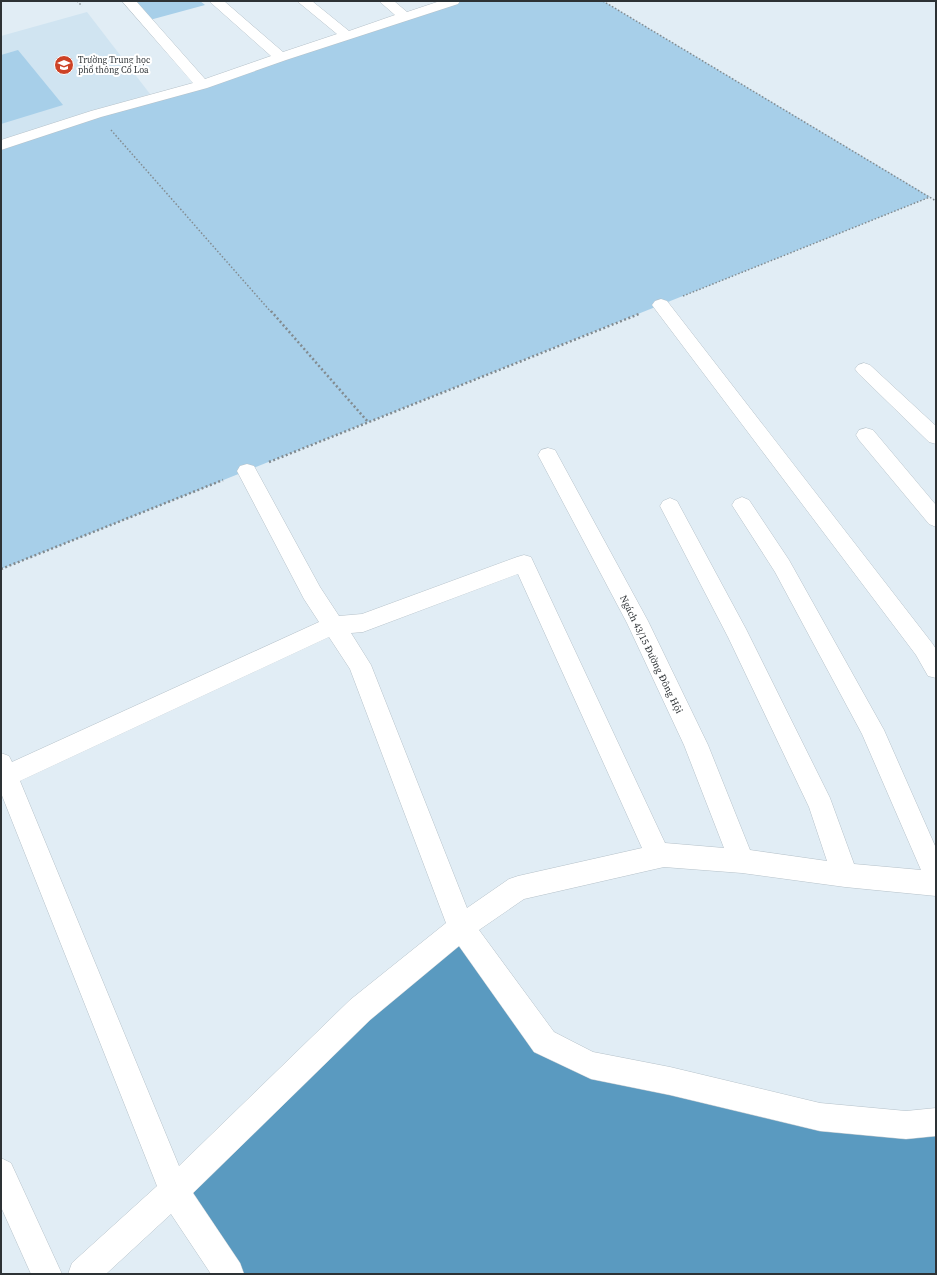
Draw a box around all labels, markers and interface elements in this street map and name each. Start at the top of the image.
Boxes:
school or university icon: Trường Trung học phổ thông Cổ Loa [53,54,75,76]
place label: Trường Trung học phổ thông Cổ Loa [78,54,151,76]
street label: Ngách 43/15 Đường Đông Hội [617,593,686,716]

